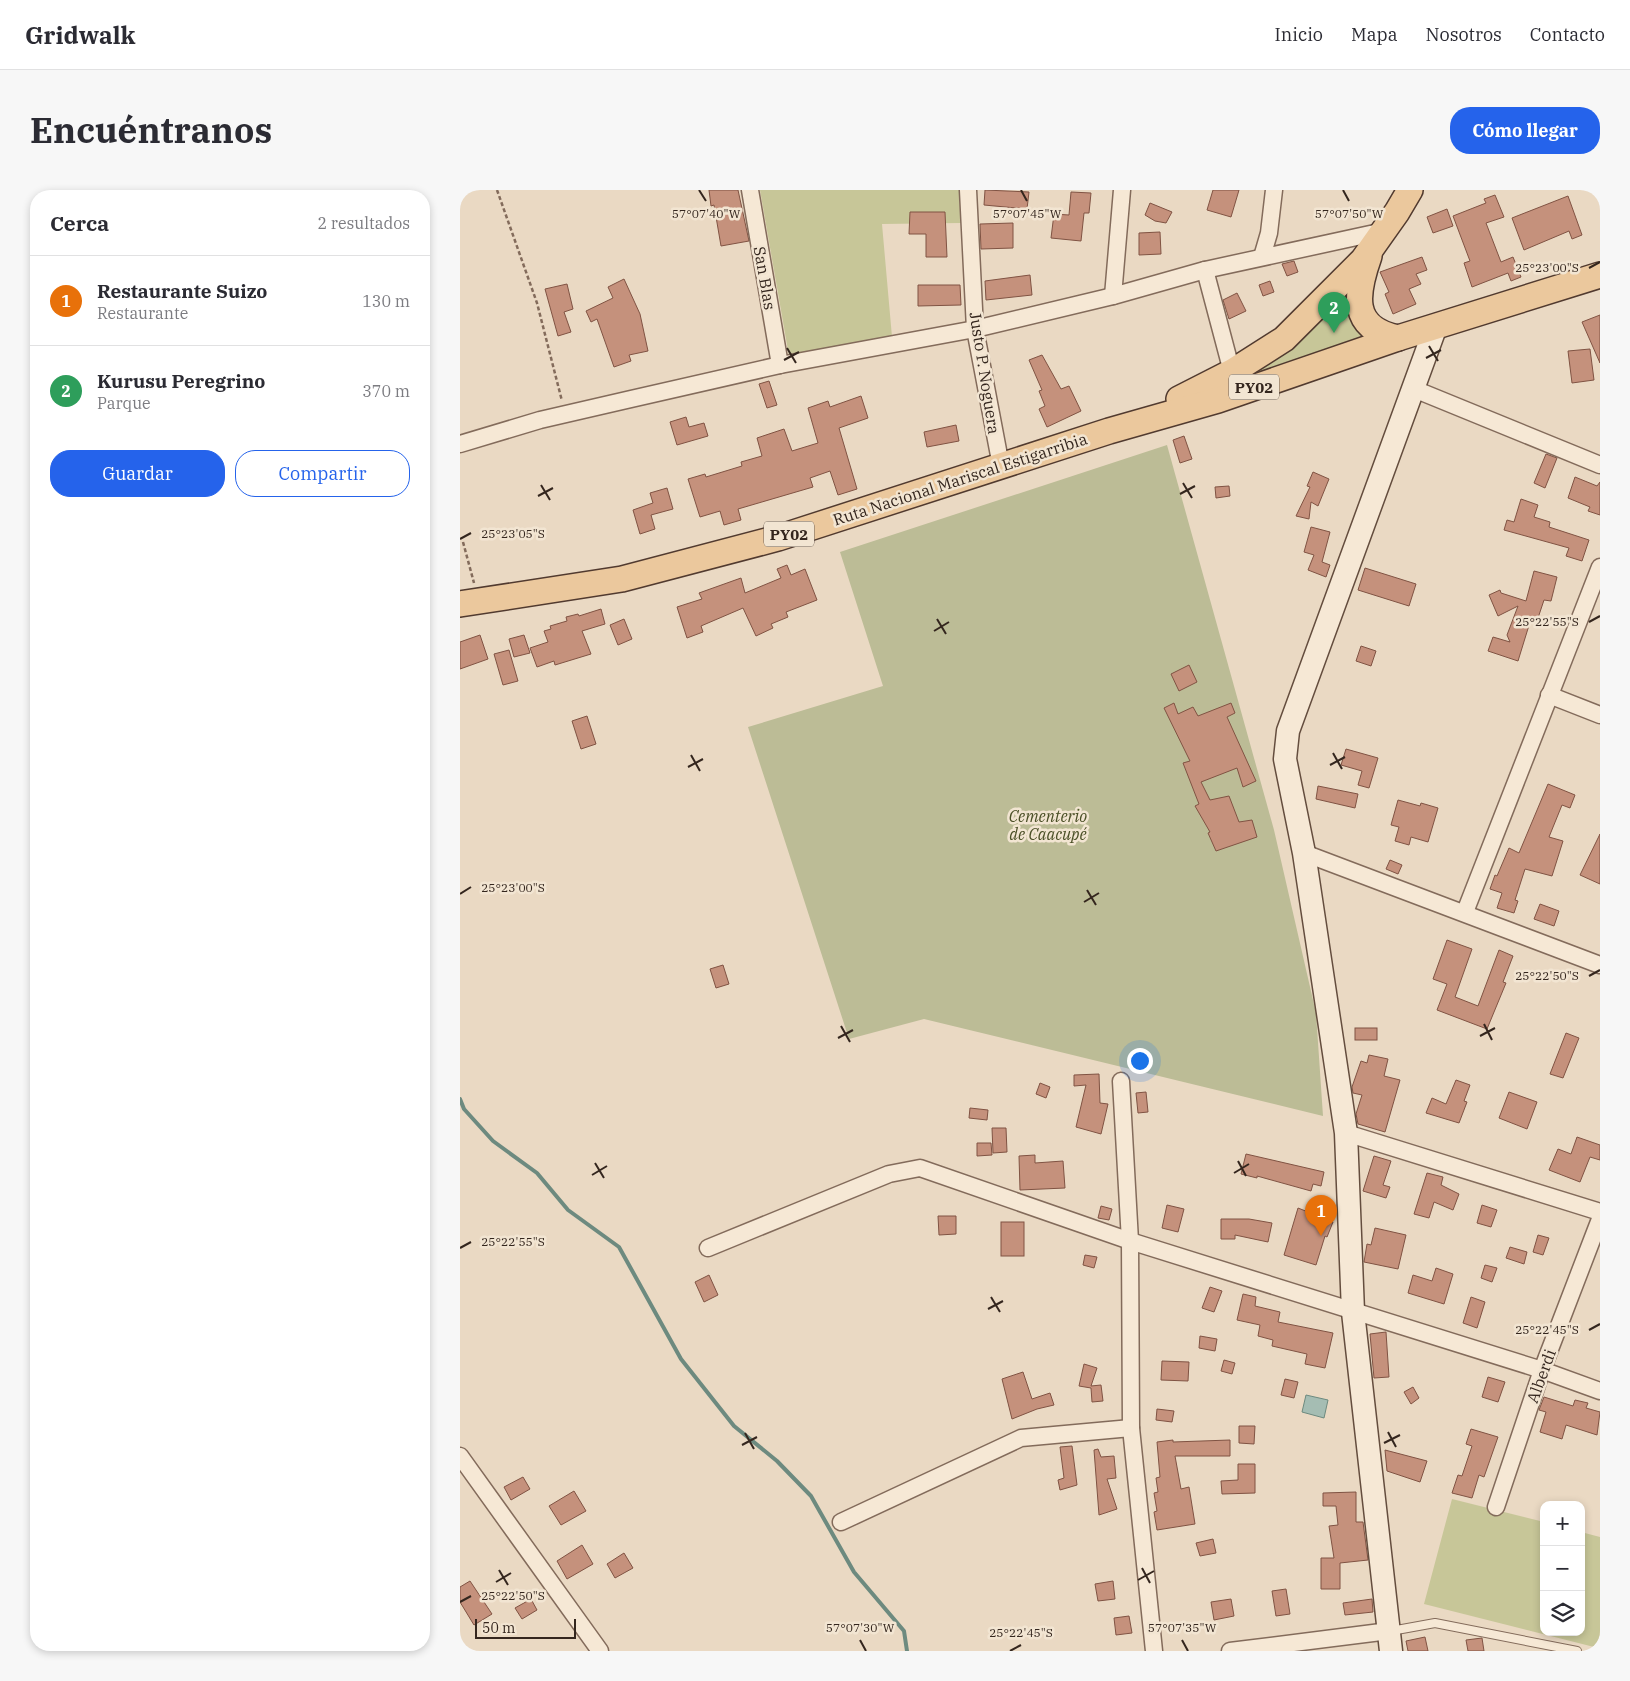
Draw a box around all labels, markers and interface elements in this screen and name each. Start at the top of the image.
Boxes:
text: Gridwalk [25,19,135,51]
text: Inicio [1275,23,1323,46]
text: Mapa [1351,23,1398,46]
text: Nosotros [1426,23,1502,46]
text: Contacto [1530,23,1605,46]
text: Encuéntranos [30,107,272,153]
button: Cómo llegar [1450,107,1600,154]
text: 57°07'40"W [672,206,741,221]
text: 57°07'45"W [993,206,1062,221]
text: 57°07'50"W [1315,206,1384,221]
text: Cerca [50,209,109,237]
text: 2 resultados [318,213,410,233]
street label: San Blas [750,245,780,311]
text: 25°23'00"S [1515,260,1579,275]
text: Restaurante Suizo [97,279,267,303]
text: 1 [61,291,71,311]
text: 130 m [362,291,410,311]
pin: 2 [1318,292,1350,333]
text: Restaurante [97,303,188,323]
street label: Justo P. Noguera [965,310,1005,436]
text: Kurusu Peregrino [97,369,265,393]
road number: PY02 [1229,374,1279,400]
text: 2 [61,381,71,401]
text: 370 m [362,381,410,401]
text: Parque [97,393,151,413]
street label: Ruta Nacional Mariscal Estigarribia [830,428,1090,530]
button: Guardar [50,450,225,497]
button: Compartir [235,450,410,497]
road number: PY02 [764,522,814,546]
text: 25°23'05"S [481,526,545,541]
text: 25°22'55"S [1515,614,1579,629]
park label: Cementerio de Caacupé [1009,806,1088,844]
text: 25°23'00"S [481,880,545,895]
text: 25°22'50"S [1515,968,1579,983]
your location [1127,1048,1153,1074]
pin: 1 [1305,1195,1337,1236]
text: 25°22'55"S [481,1234,545,1249]
text: 25°22'45"S [1515,1322,1579,1337]
street label: Alberdi [1522,1346,1560,1406]
map controls [1540,1501,1585,1636]
button: + [1540,1501,1585,1546]
button: − [1540,1546,1585,1591]
text: 25°22'50"S [481,1588,545,1603]
button: layers [1540,1591,1585,1636]
scale bar [475,1616,576,1639]
text: 50 m [482,1619,515,1637]
text: 57°07'30"W [826,1620,895,1635]
text: 57°07'35"W [1148,1620,1217,1635]
text: 25°22'45"S [989,1625,1053,1640]

